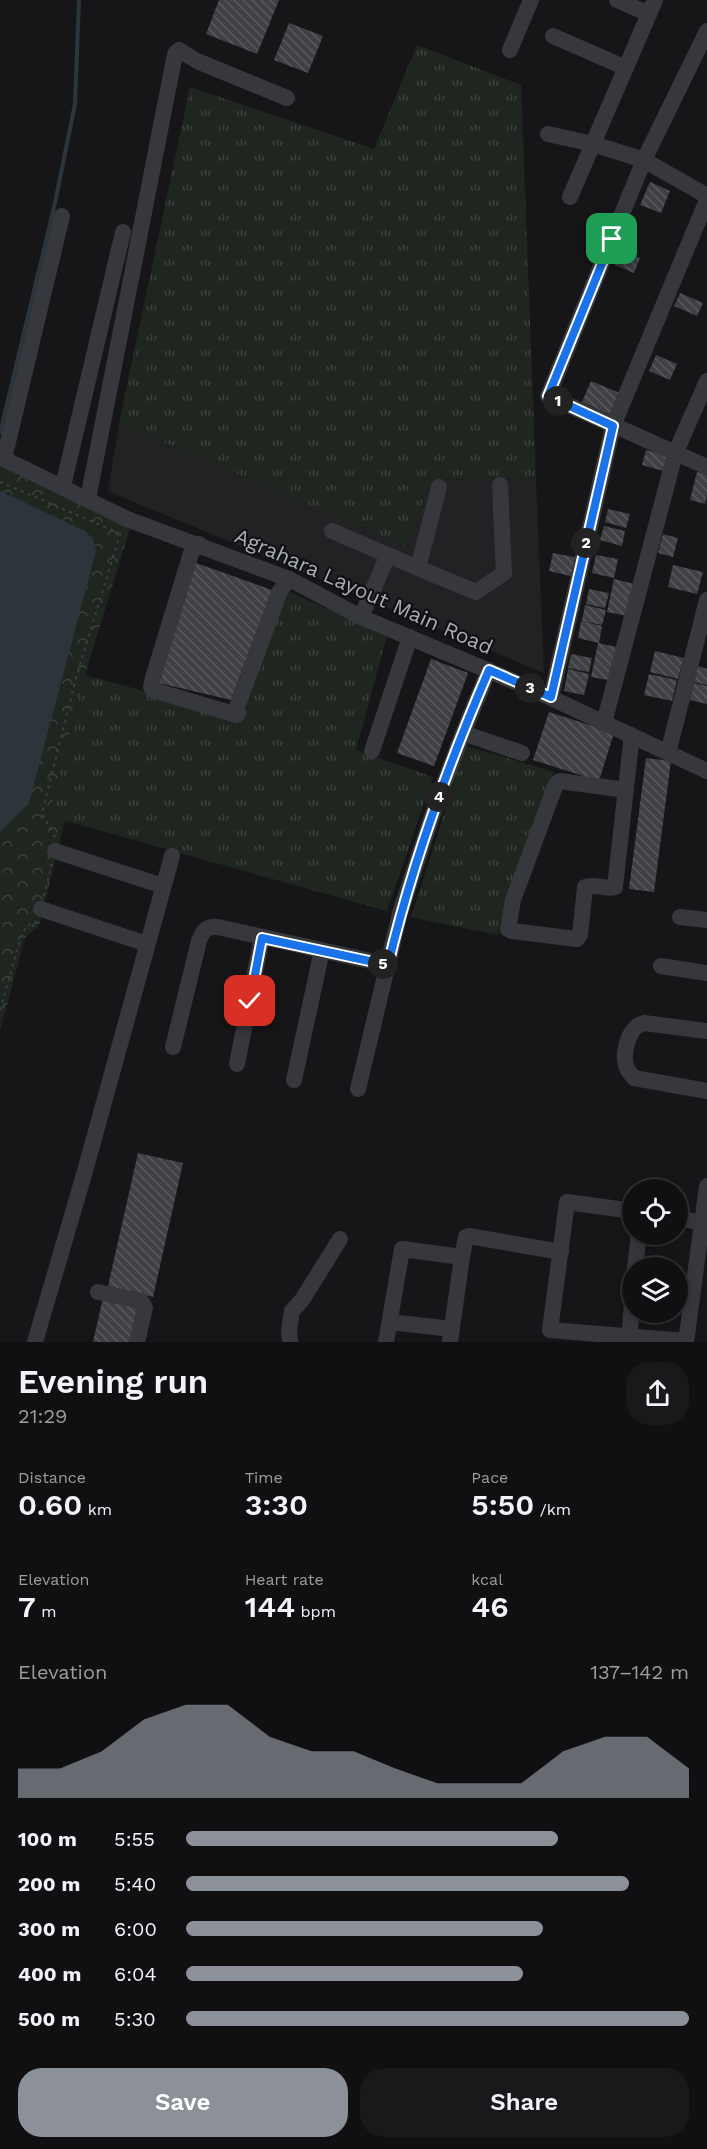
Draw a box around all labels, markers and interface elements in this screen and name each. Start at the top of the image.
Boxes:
pin [586,213,637,264]
icon: arrive [595,222,628,255]
pin: 1 [543,386,573,416]
text: 1 [555,391,561,410]
street label: Agrahara Layout Main Road [231,523,497,659]
pin: 2 [571,528,601,558]
text: 2 [581,533,591,552]
pin: 3 [515,673,545,703]
text: 3 [525,678,535,697]
pin: 4 [424,782,454,812]
text: 4 [434,787,444,806]
pin: 5 [368,949,398,979]
text: 5 [378,954,388,973]
pin [224,975,275,1026]
icon: check [233,984,266,1017]
map controls [622,1179,688,1323]
button: locate [622,1179,688,1245]
button: layers [622,1257,688,1323]
text: Evening run [18,1362,208,1401]
button: share [626,1362,689,1425]
text: 21:29 [18,1404,67,1428]
text: Distance [18,1468,86,1487]
text: Time [245,1468,283,1487]
text: Pace [471,1468,508,1487]
text: 0.60 [18,1487,82,1522]
text: 3:30 [245,1487,308,1522]
text: 5:50 [471,1487,534,1522]
text: km [82,1500,112,1519]
text: /km [534,1500,571,1519]
text: Elevation [18,1570,89,1589]
text: Heart rate [245,1570,324,1589]
text: kcal [471,1570,503,1589]
text: 7 [18,1589,36,1624]
text: 144 [245,1589,295,1624]
text: 46 [471,1589,509,1624]
text: m [36,1602,56,1621]
text: bpm [295,1602,336,1621]
text: Elevation [18,1660,107,1684]
text: 137–142 m [590,1660,689,1684]
text: 100 m [18,1827,77,1851]
text: 5:55 [114,1827,155,1851]
text: 200 m [18,1872,80,1896]
text: 5:40 [114,1872,156,1896]
text: 300 m [18,1917,80,1941]
text: 6:00 [114,1917,157,1941]
text: 400 m [18,1962,81,1986]
text: 6:04 [114,1962,157,1986]
text: 500 m [18,2007,80,2031]
text: 5:30 [114,2007,156,2031]
button: Save [18,2068,348,2137]
button: Share [360,2068,689,2137]

